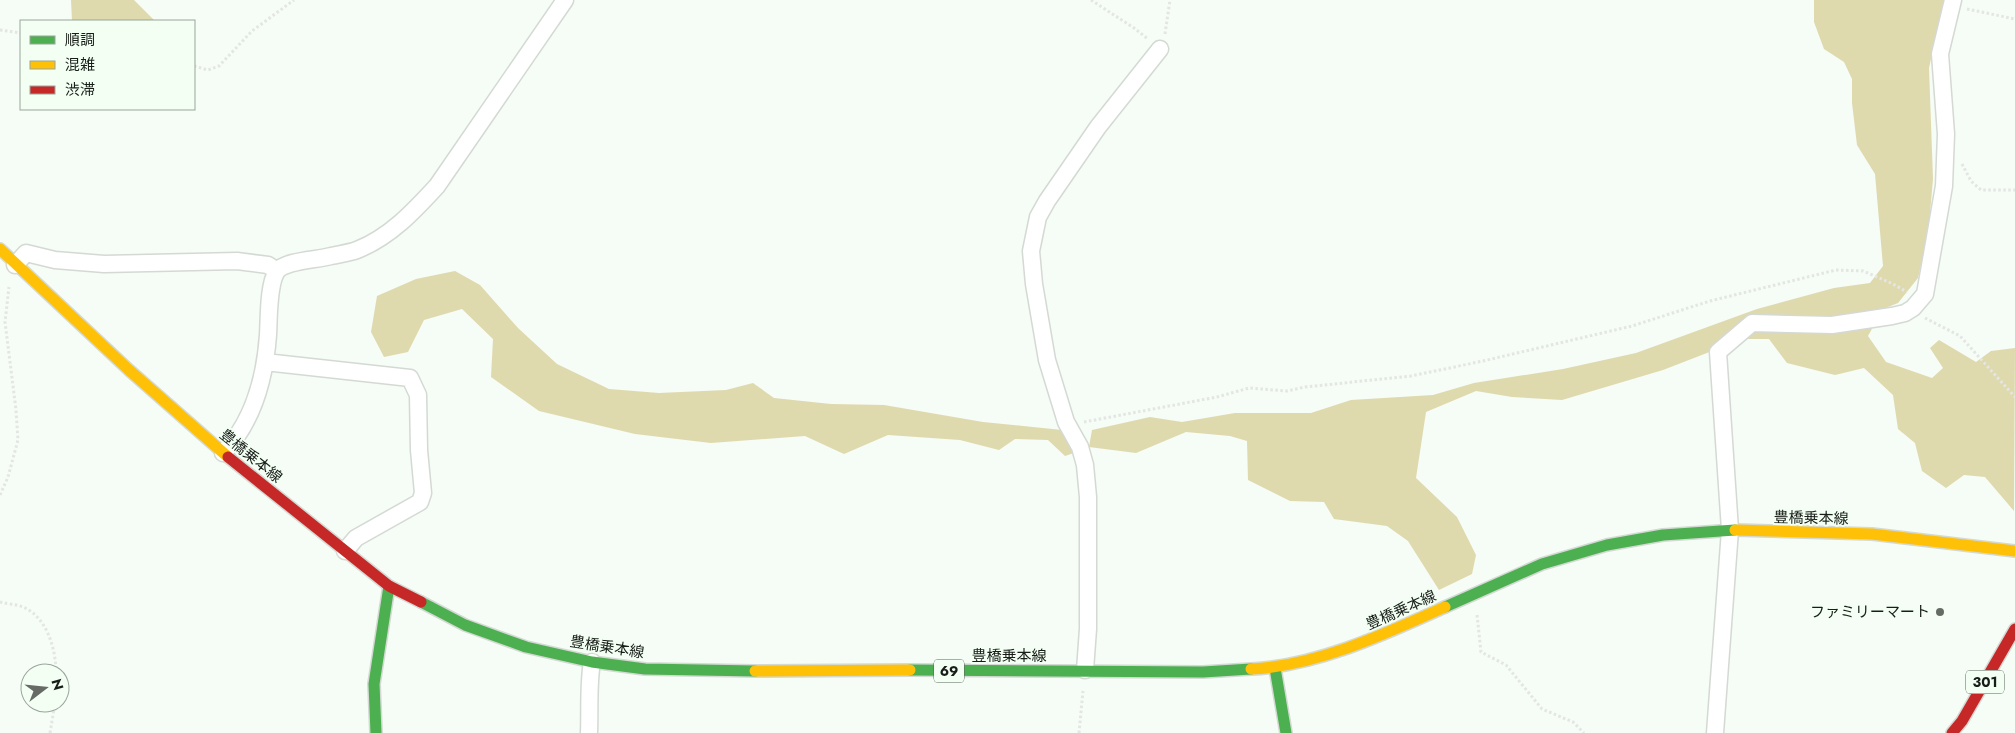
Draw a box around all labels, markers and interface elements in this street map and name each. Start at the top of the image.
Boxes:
legend [20,20,195,110]
text: 順調 [65,29,95,51]
text: 混雑 [65,54,95,76]
text: 渋滞 [65,79,95,101]
street label: 豊橋乗本線 [215,424,287,488]
street label: 豊橋乗本線 [1773,506,1849,530]
street label: 豊橋乗本線 [1362,585,1440,635]
place label: ファミリーマート [1810,601,1930,623]
marker: ファミリーマート [1934,606,1946,618]
street label: 豊橋乗本線 [568,630,646,664]
street label: 豊橋乗本線 [971,645,1047,667]
road number: 69 [934,659,964,682]
north arrow [20,663,70,713]
road number: 301 [1966,670,2004,694]
text: N [46,676,69,693]

